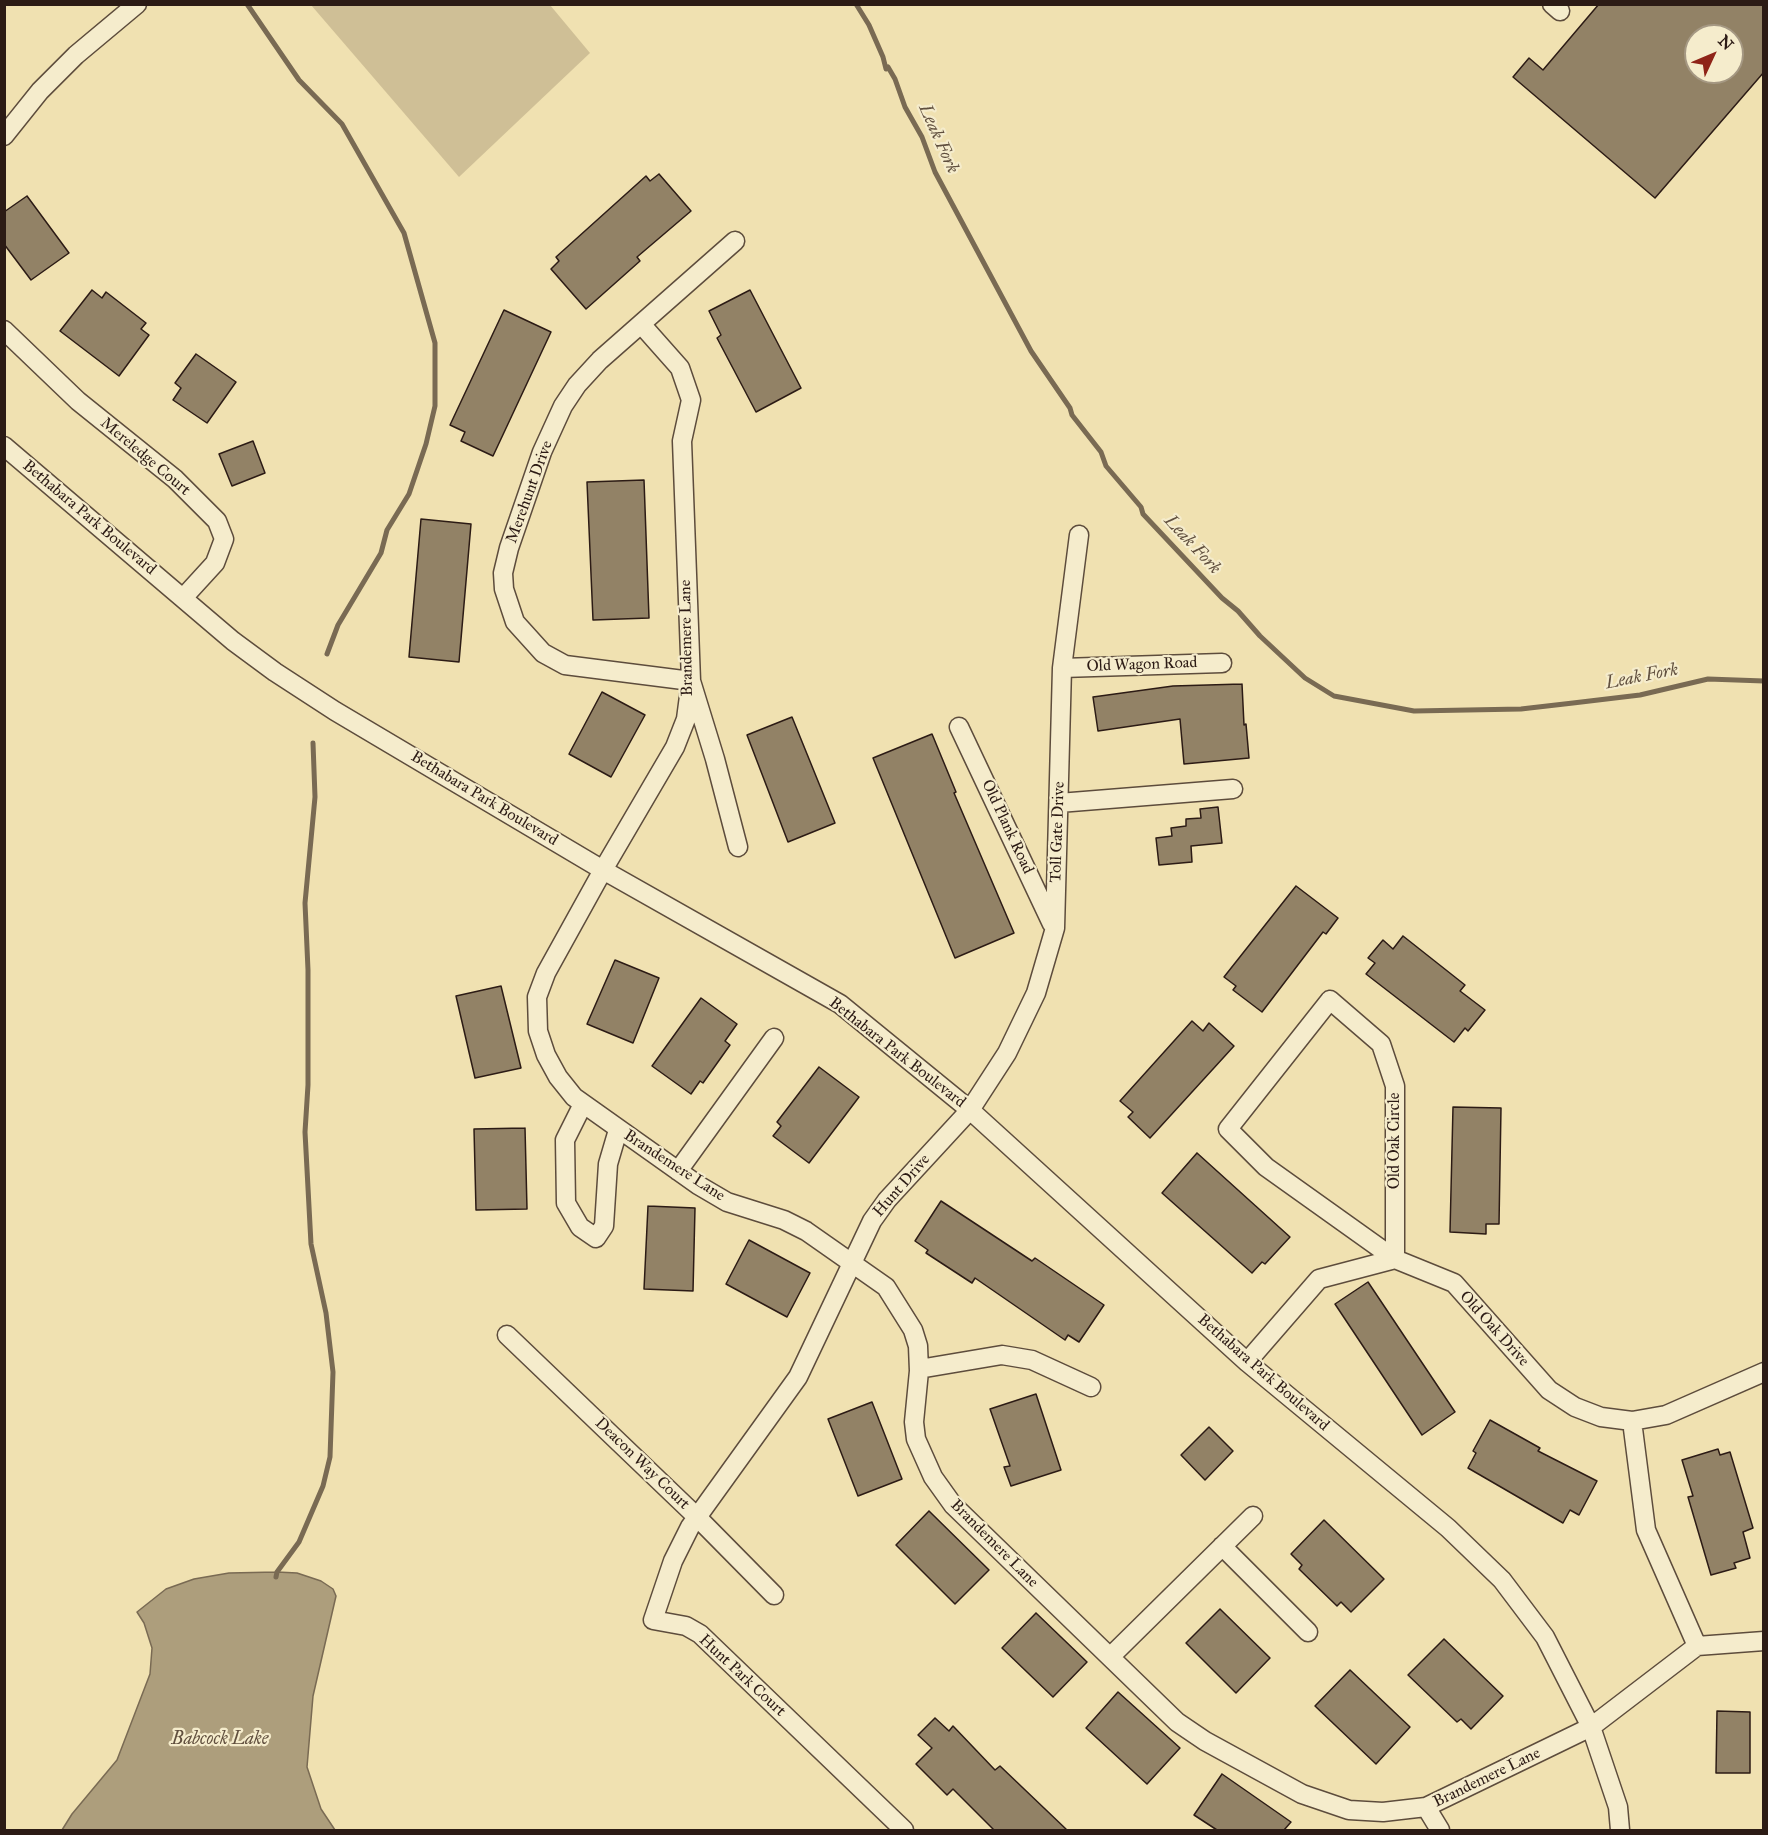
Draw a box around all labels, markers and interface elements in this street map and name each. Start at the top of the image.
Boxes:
north arrow [1684,24,1744,84]
text: N [1714,31,1737,54]
water label: Leak Fork [913,101,963,177]
street label: Mereledge Court [96,414,194,500]
street label: Merehunt Drive [503,438,557,546]
street label: Bethabara Park Boulevard [18,457,160,579]
water label: Leak Fork [1159,511,1225,579]
street label: Brandemere Lane [676,580,698,696]
street label: Old Wagon Road [1086,653,1198,677]
water label: Leak Fork [1604,659,1680,695]
street label: Bethabara Park Boulevard [407,747,561,851]
street label: Old Plank Road [977,777,1037,877]
street label: Toll Gate Drive [1047,781,1069,883]
street label: Bethabara Park Boulevard [825,994,969,1112]
street label: Old Oak Circle [1385,1093,1405,1189]
street label: Brandemere Lane [620,1126,728,1206]
street label: Hunt Drive [870,1151,934,1221]
street label: Old Oak Drive [1455,1287,1533,1371]
street label: Bethabara Park Boulevard [1193,1311,1333,1435]
street label: Deacon Way Court [591,1414,693,1514]
street label: Brandemere Lane [946,1496,1042,1592]
street label: Hunt Park Court [695,1631,789,1721]
water label: Babcock Lake [172,1729,268,1751]
street label: Brandemere Lane [1430,1744,1544,1812]

